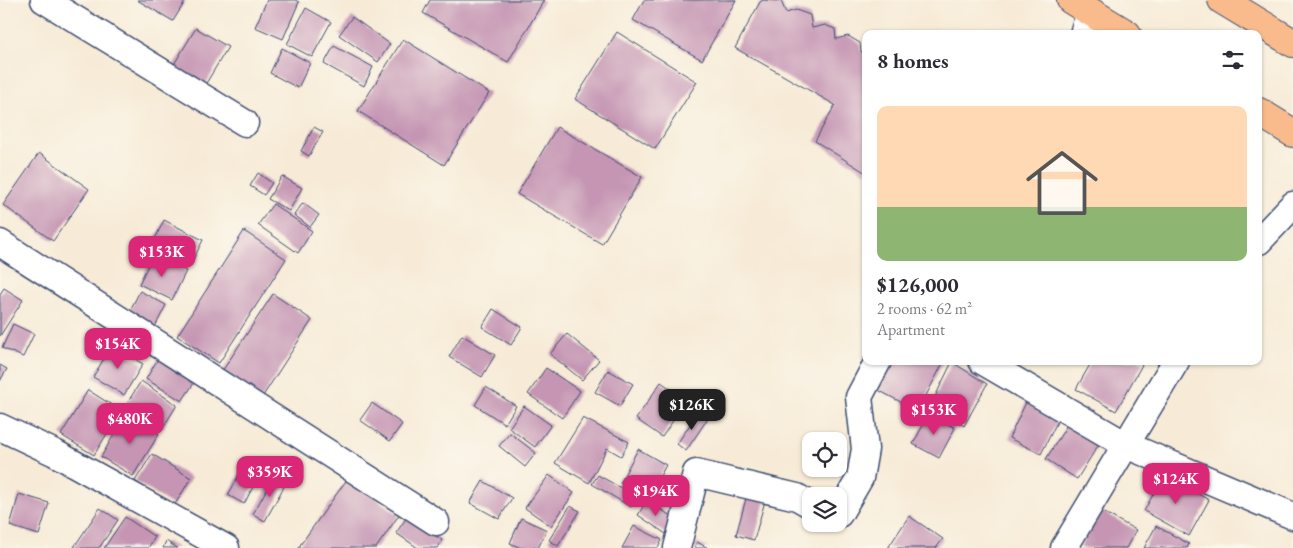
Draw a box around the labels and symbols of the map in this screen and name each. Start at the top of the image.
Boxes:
pin: $153K [127,236,197,278]
pin: $154K [83,328,153,370]
pin: $126K [657,388,727,431]
pin: $153K [899,394,969,436]
pin: $480K [95,402,165,445]
pin: $359K [235,456,305,498]
pin: $124K [1141,462,1211,505]
pin: $194K [621,474,691,517]

